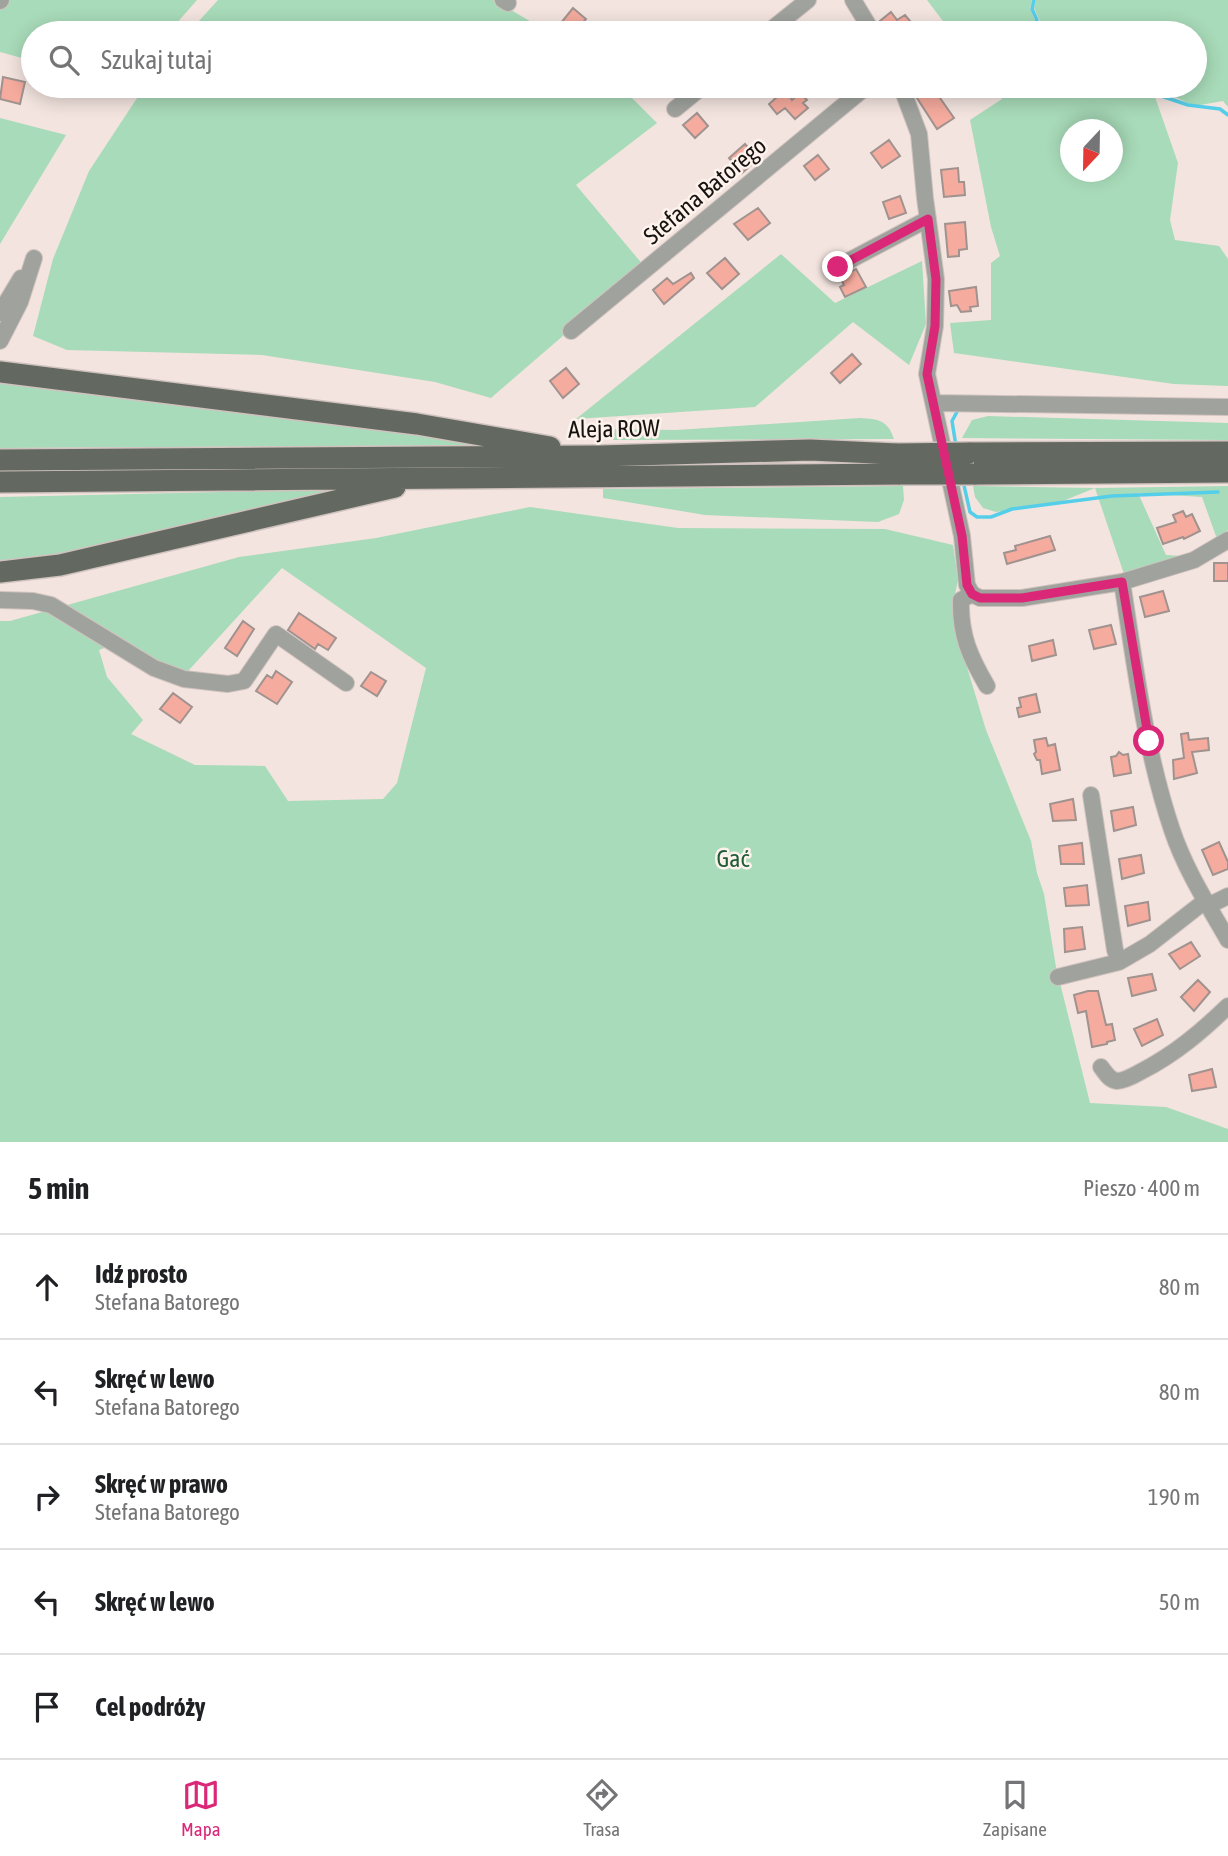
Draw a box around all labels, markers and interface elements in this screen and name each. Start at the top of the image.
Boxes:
search box [21,21,1207,98]
icon: search [45,41,83,79]
text: Szukaj tutaj [101,45,213,75]
north arrow [1060,119,1123,182]
street label: Stefana Batorego [638,132,771,250]
route end [822,251,853,282]
street label: Aleja ROW [568,414,661,443]
route start [1133,725,1164,756]
park label: Gać [717,845,749,872]
text: 5 min [28,1171,89,1205]
text: Pieszo · 400 m [1083,1175,1200,1201]
text: Idź prosto [95,1259,188,1289]
icon: ahead [28,1268,66,1306]
text: 80 m [1159,1274,1200,1300]
text: Stefana Batorego [95,1289,240,1315]
text: Skręć w lewo [95,1364,215,1394]
icon: left [28,1373,66,1411]
text: 80 m [1159,1379,1200,1405]
text: Stefana Batorego [95,1394,240,1420]
text: Skręć w prawo [95,1469,228,1499]
icon: right [28,1478,66,1516]
text: 190 m [1148,1484,1200,1510]
text: Stefana Batorego [95,1499,240,1525]
icon: left [28,1583,66,1621]
text: Skręć w lewo [95,1587,215,1617]
text: 50 m [1159,1589,1200,1615]
icon: arrive [28,1688,66,1726]
text: Cel podróży [95,1692,206,1722]
tab: Mapa [181,1776,220,1840]
tab: Trasa [583,1776,621,1840]
tab: Zapisane [983,1776,1047,1840]

